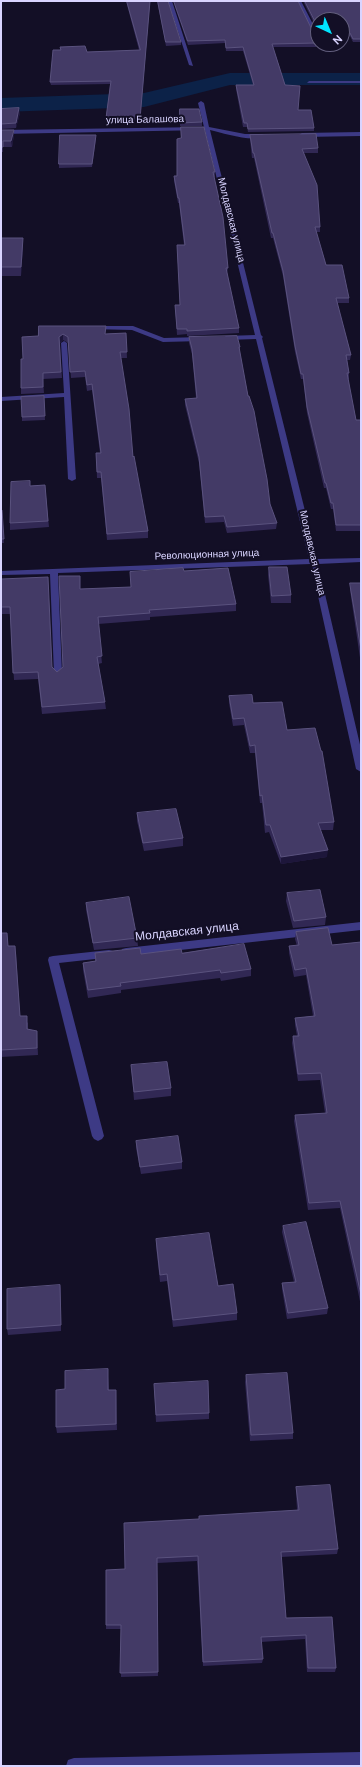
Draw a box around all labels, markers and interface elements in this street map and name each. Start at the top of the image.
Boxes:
north arrow [310,12,350,52]
text: N [330,32,345,48]
street label: улица Балашова [106,113,184,127]
street label: Молдавская улица [215,176,247,264]
street label: Молдавская улица [296,509,328,597]
street label: Революционная улица [154,547,260,563]
street label: Молдавская улица [134,919,240,945]

